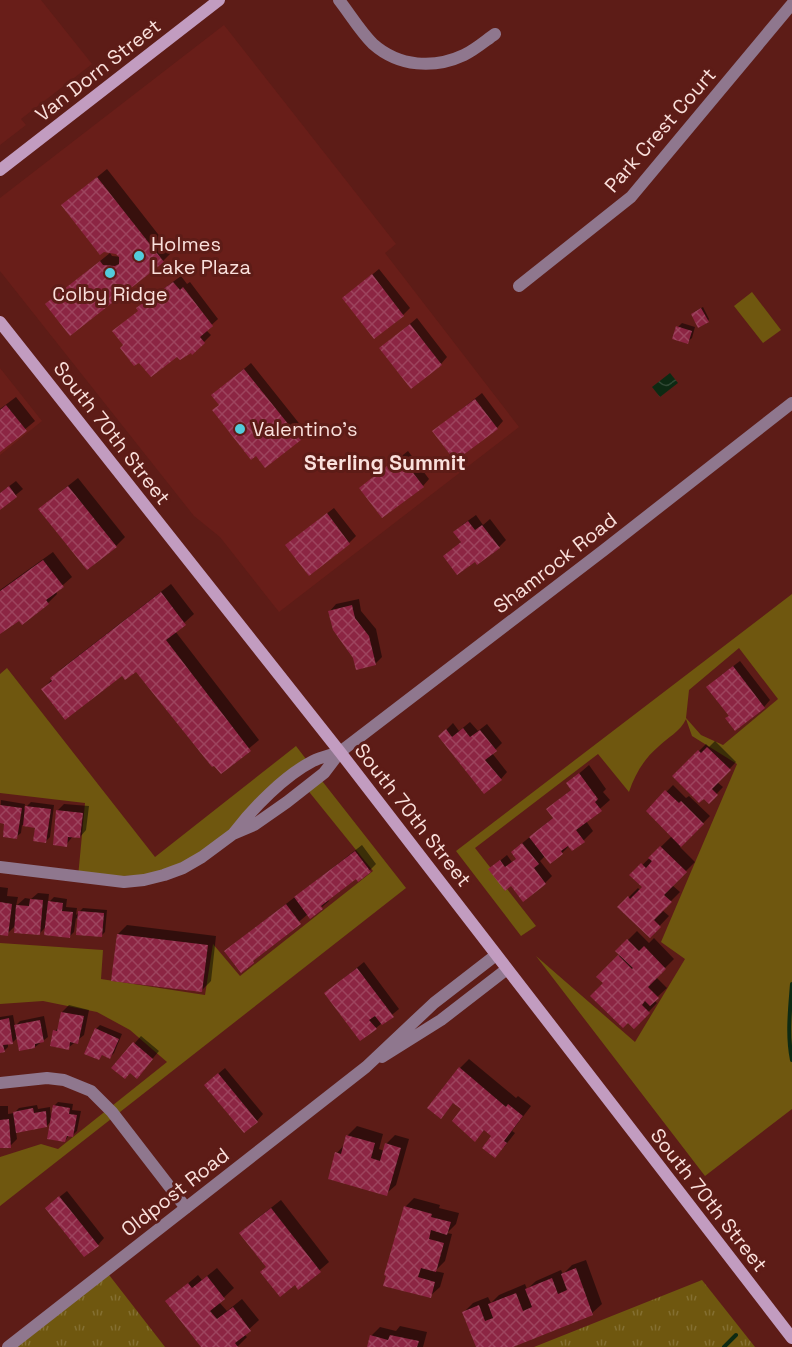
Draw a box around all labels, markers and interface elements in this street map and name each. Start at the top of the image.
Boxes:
street label: Van Dorn Street [30,13,166,127]
street label: Park Crest Court [599,62,721,198]
place label: Holmes Lake Plaza [151,231,251,280]
marker: Holmes Lake Plaza [132,249,146,263]
marker: Colby Ridge [103,266,117,280]
place label: Colby Ridge [52,281,168,307]
street label: South 70th Street [48,356,176,510]
place label: Valentino's [252,416,357,442]
marker: Valentino's [233,422,247,436]
district label: Sterling Summit [304,449,466,476]
street label: Shamrock Road [488,507,622,619]
street label: South 70th Street [349,738,477,892]
street label: South 70th Street [645,1123,773,1277]
street label: Oldpost Road [116,1142,234,1242]

